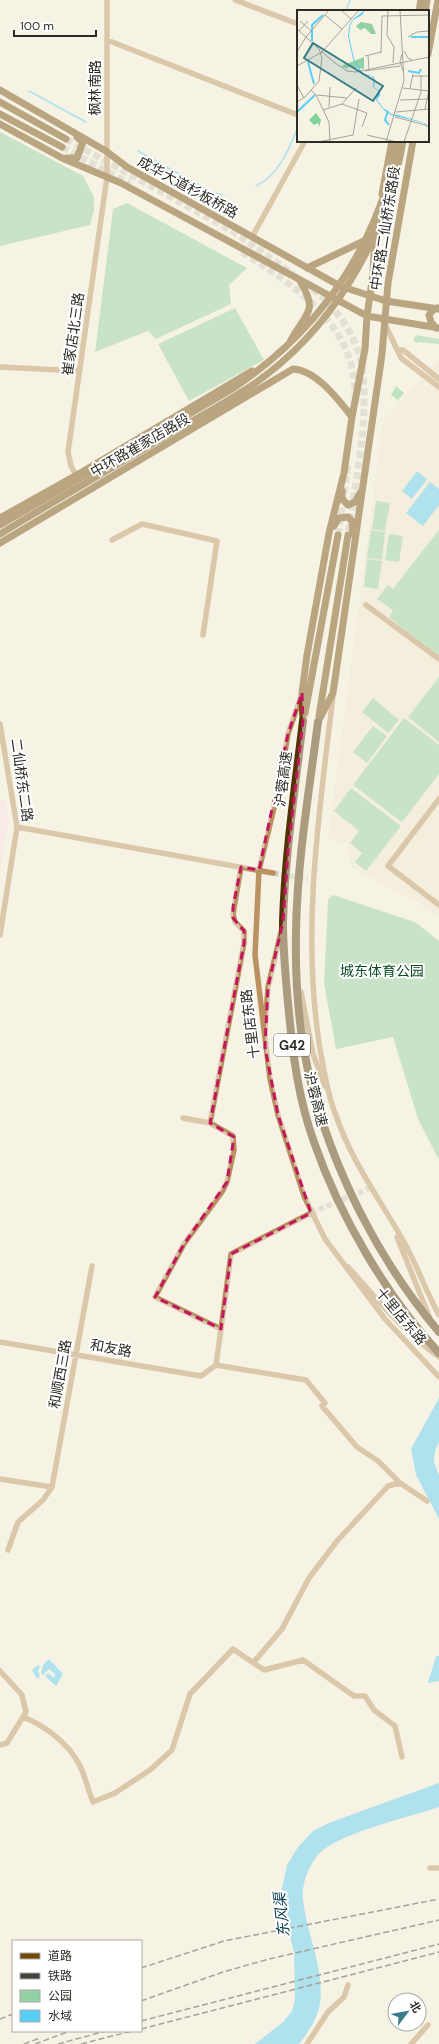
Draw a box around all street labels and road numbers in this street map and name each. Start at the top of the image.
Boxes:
street label: 枫林南路 [86,60,104,116]
street label: 成华大道杉板桥路 [135,152,241,222]
street label: 中环路二仙桥东路段 [366,164,404,292]
street label: 崔家店北三路 [58,291,88,377]
street label: 中环路崔家店路段 [87,409,193,481]
street label: 二仙桥东二路 [7,737,37,823]
street label: 沪蓉高速 [271,750,295,808]
street label: 十里店东路 [237,988,263,1060]
road number: G42 [274,1034,310,1056]
street label: 沪蓉高速 [300,1070,332,1128]
street label: 十里店东路 [372,1283,430,1349]
street label: 和友路 [89,1335,133,1361]
street label: 和顺西三路 [45,1338,75,1410]

